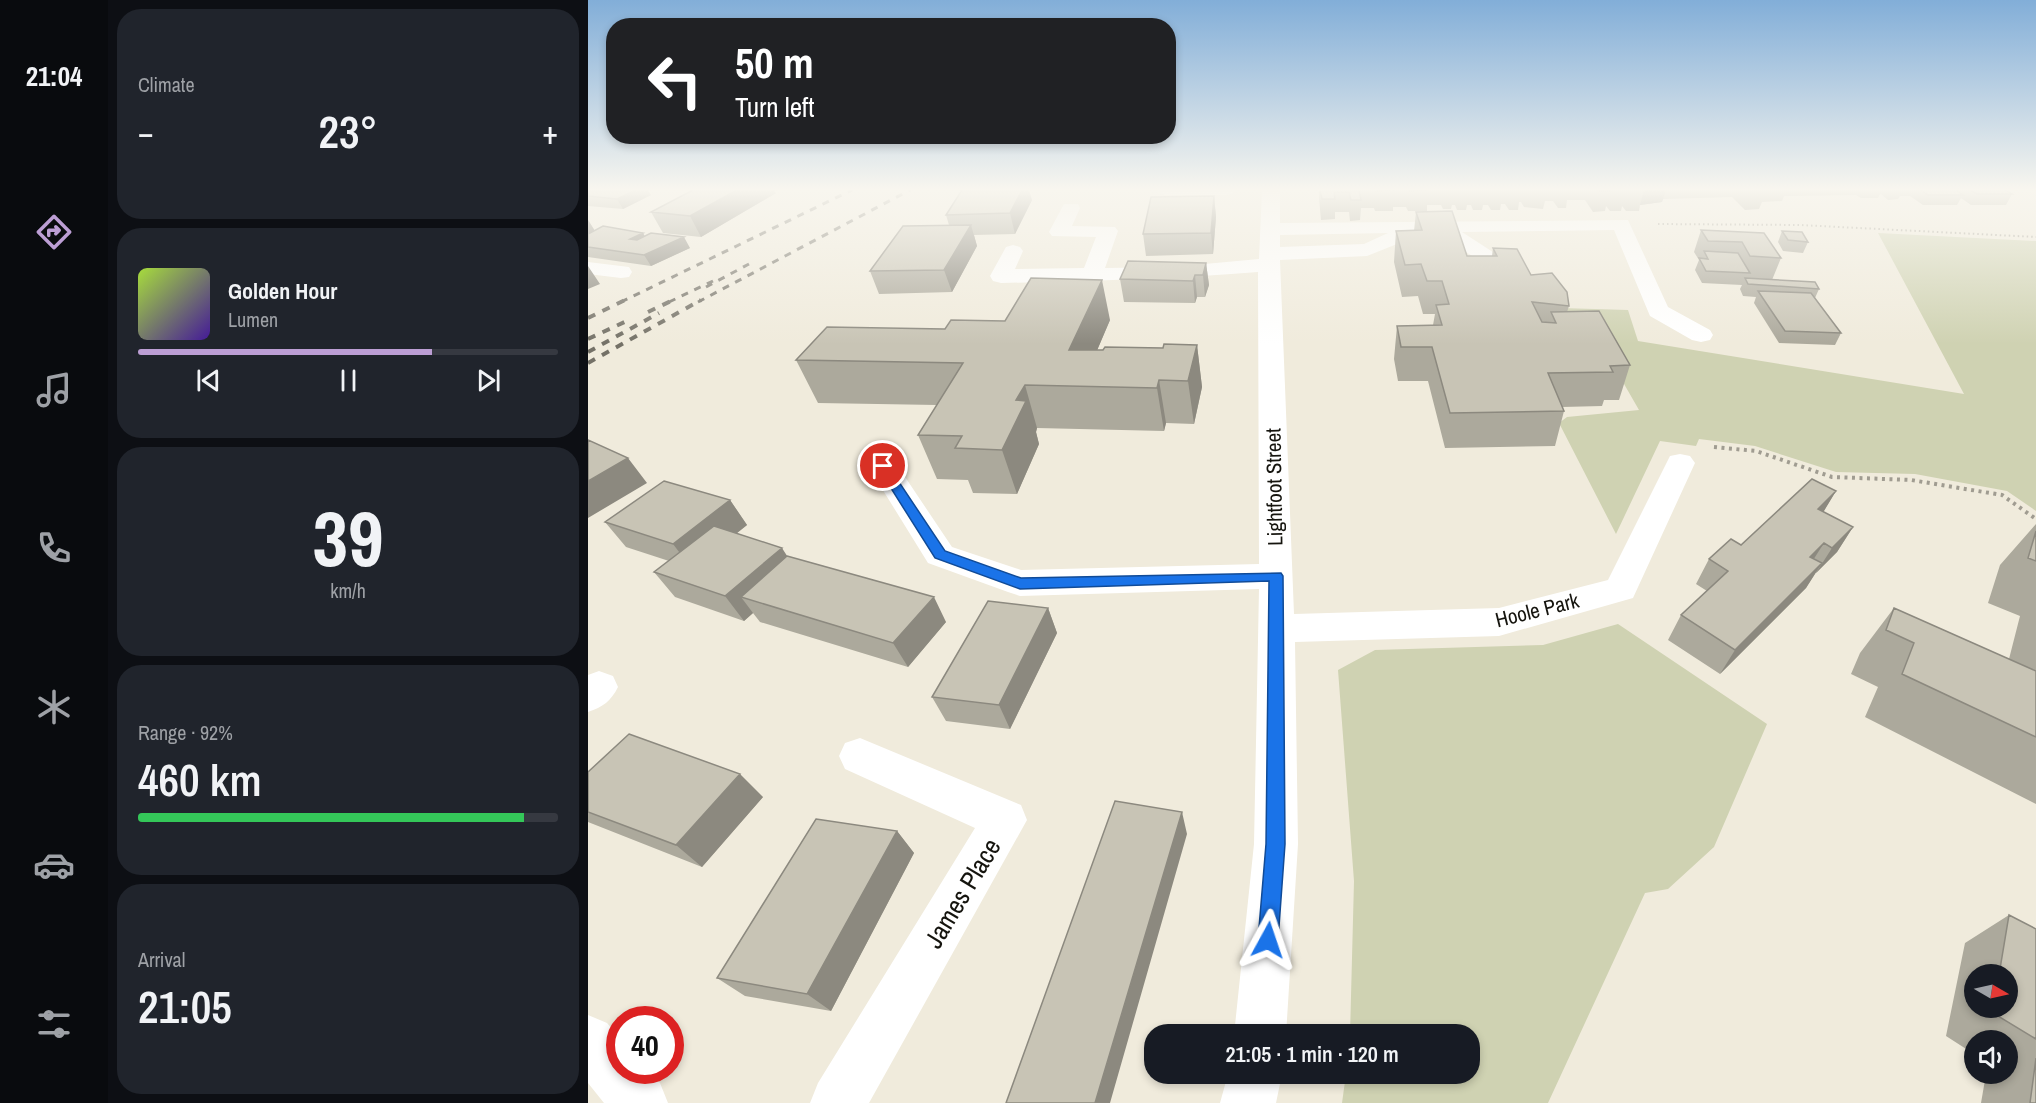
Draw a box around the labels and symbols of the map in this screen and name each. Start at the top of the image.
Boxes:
street label: Lightfoot Street [1258,428,1290,546]
pin [857,440,908,491]
street label: Hoole Park [1492,586,1582,634]
street label: James Place [916,832,1008,954]
position arrow [1236,908,1300,972]
north arrow [1964,964,2018,1018]
speed limit sign: 40 [606,1006,684,1084]

